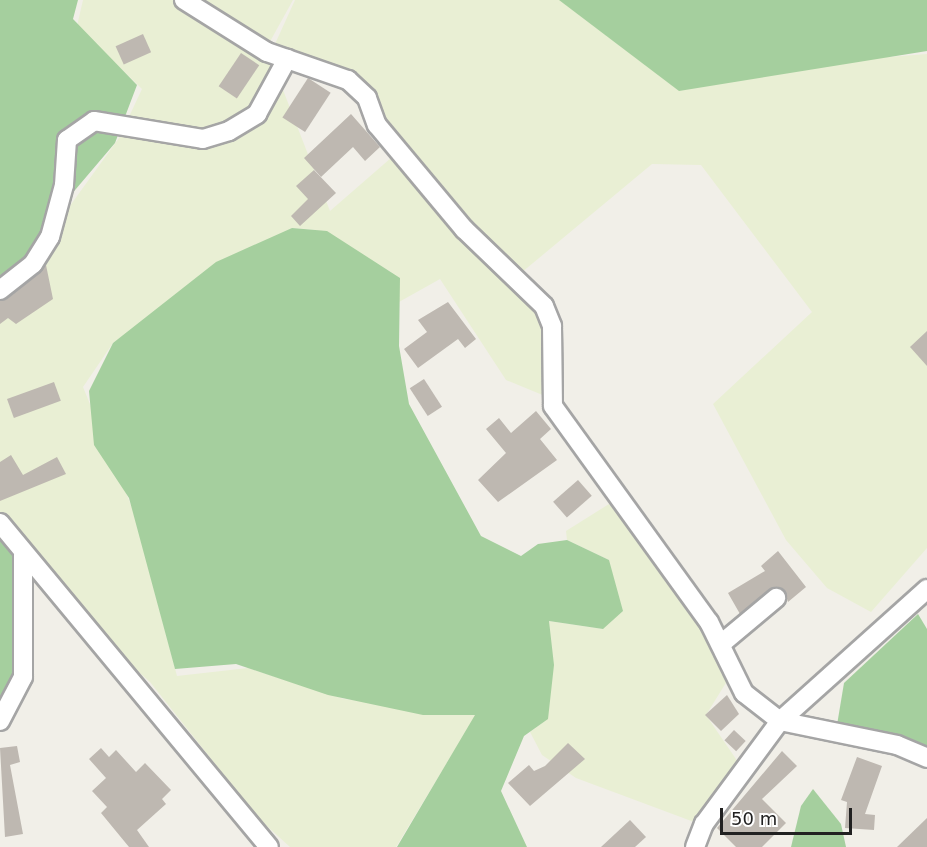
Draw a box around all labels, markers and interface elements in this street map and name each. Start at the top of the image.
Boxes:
scale bar [723,796,855,834]
text: 50 m [731,808,777,829]

